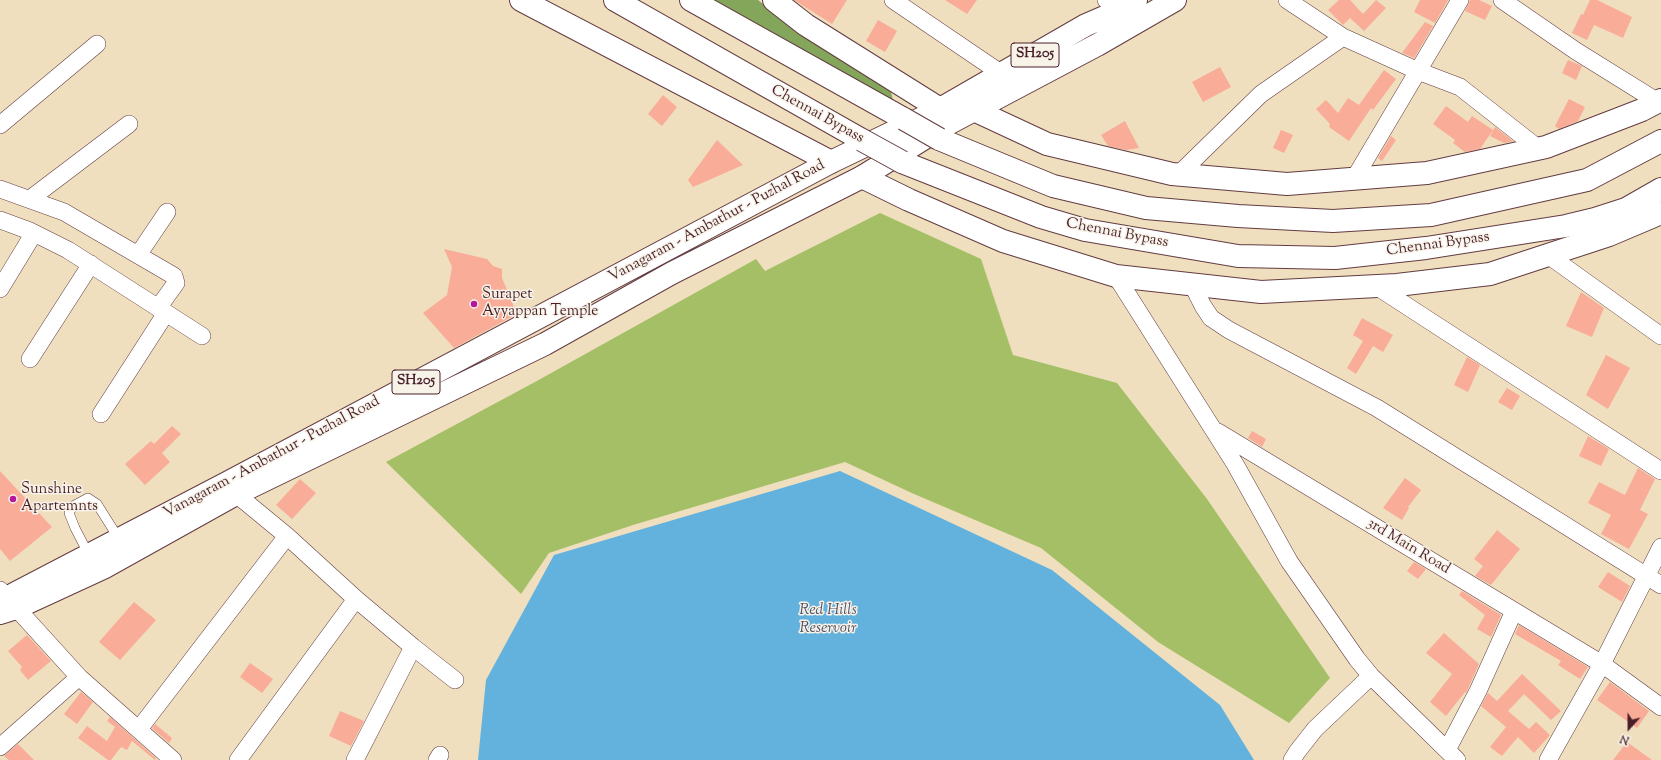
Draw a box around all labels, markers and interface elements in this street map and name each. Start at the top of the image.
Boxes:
road number: SH205 [1011,43,1059,67]
street label: Chennai Bypass [767,82,867,148]
street label: Vanagaram - Ambathur - Puzhal Road [606,157,828,287]
street label: Chennai Bypass [1064,215,1170,253]
street label: Chennai Bypass [1385,229,1491,261]
place label: Surapet Ayyappan Temple [482,286,598,321]
marker: Surapet Ayyappan Temple [469,299,479,309]
road number: SH205 [392,370,440,394]
street label: Vanagaram - Ambathur - Puzhal Road [161,393,383,523]
place label: Sunshine Apartemnts [21,481,98,516]
marker: Sunshine Apartemnts [8,494,18,504]
street label: 3rd Main Road [1363,515,1453,579]
water label: Red Hills Reservoir [799,601,857,639]
north arrow [1609,708,1649,748]
text: N [1618,730,1632,748]

